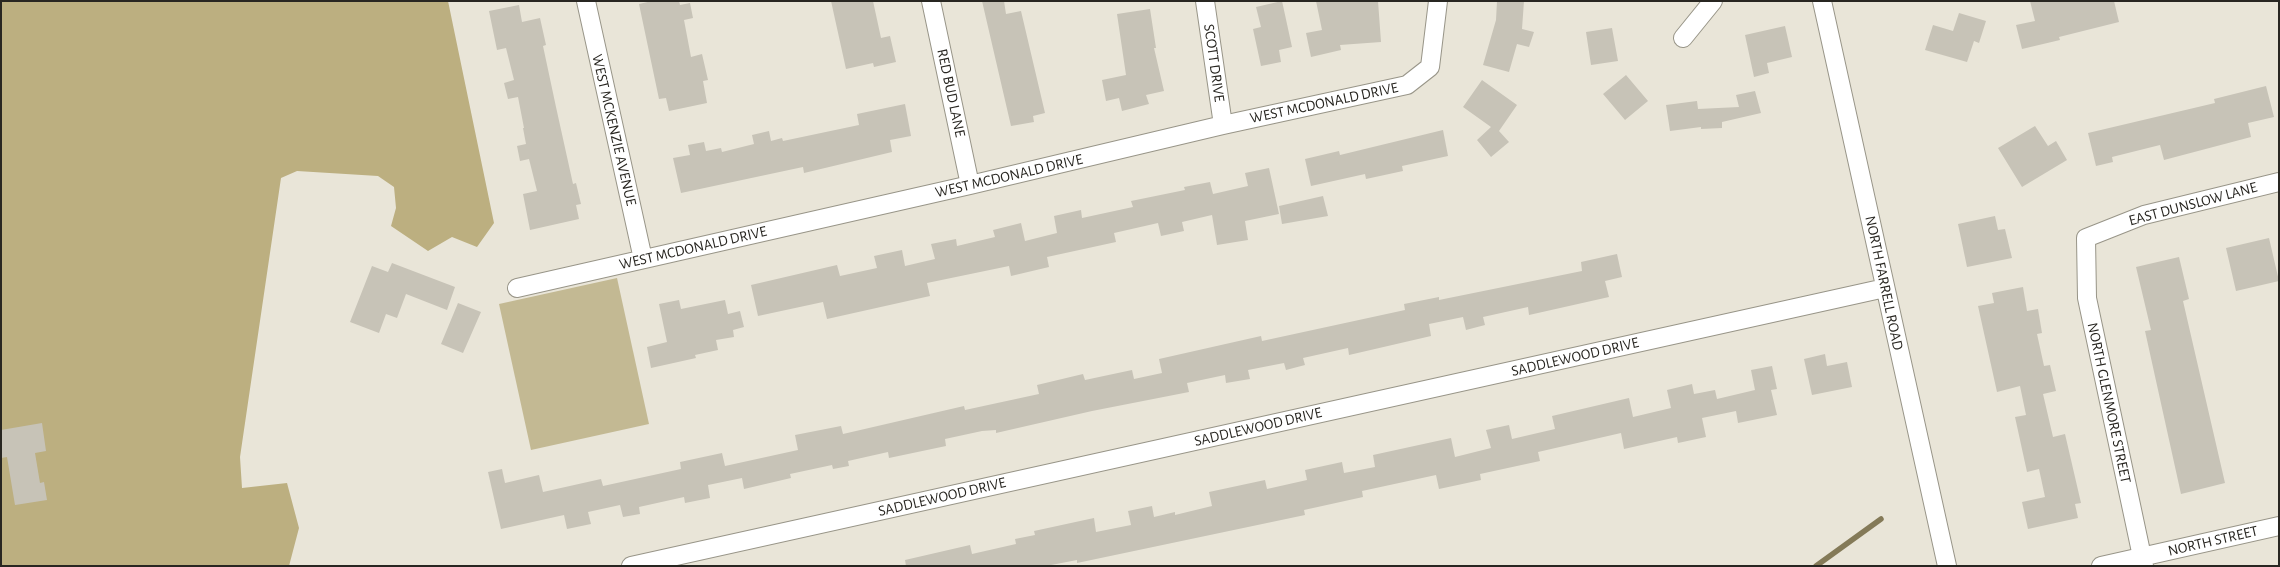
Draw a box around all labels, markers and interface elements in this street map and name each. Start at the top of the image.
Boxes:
street label: SCOTT DRIVE [1200,23,1228,103]
street label: RED BUD LANE [933,47,969,139]
street label: WEST MCKENZIE AVENUE [588,52,640,208]
street label: WEST MCDONALD DRIVE [1248,79,1400,127]
street label: WEST MCDONALD DRIVE [933,150,1085,202]
street label: EAST DUNSLOW LANE [2127,178,2259,230]
street label: NORTH FARRELL ROAD [1861,214,1907,352]
street label: WEST MCDONALD DRIVE [617,222,769,274]
street label: NORTH GLENMORE STREET [2083,321,2135,485]
street label: SADDLEWOOD DRIVE [1509,334,1641,380]
street label: SADDLEWOOD DRIVE [1192,404,1324,450]
street label: SADDLEWOOD DRIVE [876,474,1008,520]
street label: NORTH STREET [2166,522,2260,560]

